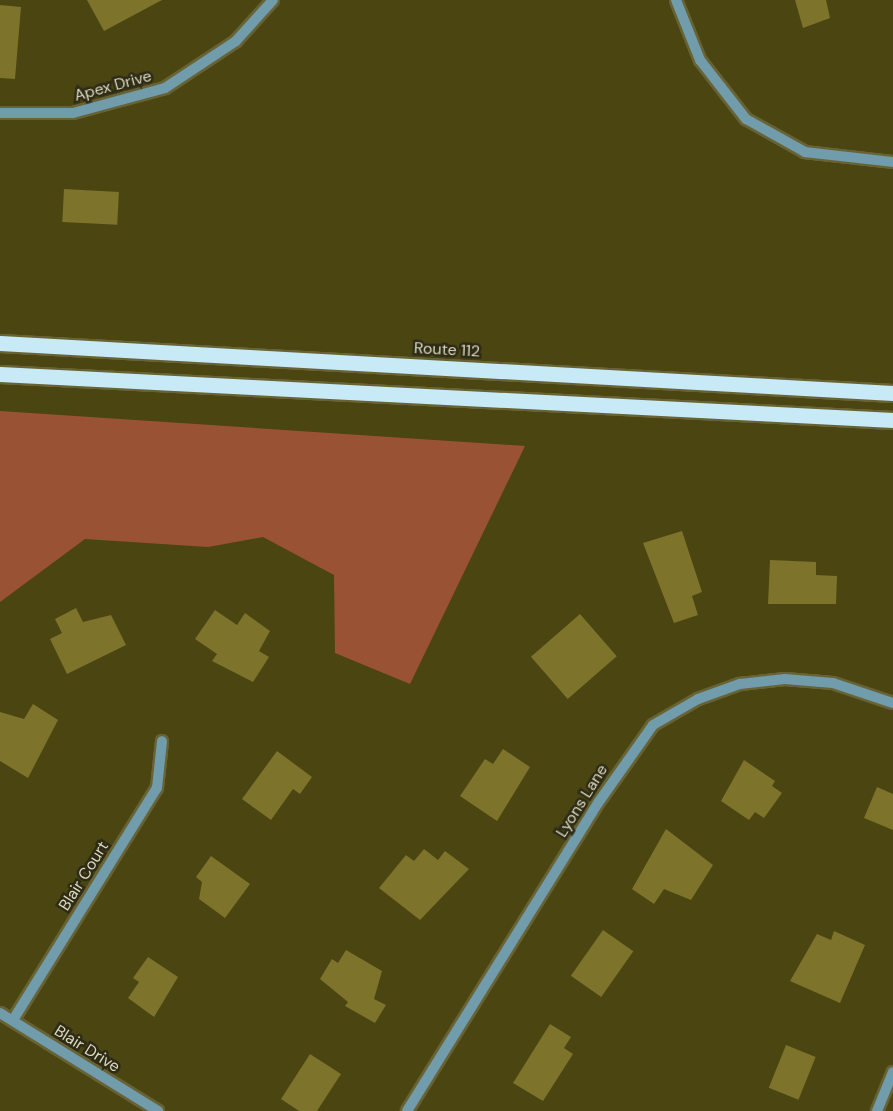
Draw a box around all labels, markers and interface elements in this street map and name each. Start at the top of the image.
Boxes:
street label: Apex Drive [72,66,154,106]
street label: Route 112 [413,339,481,361]
street label: Lyons Lane [552,761,612,841]
street label: Blair Court [55,838,113,914]
street label: Blair Drive [51,1021,123,1077]

